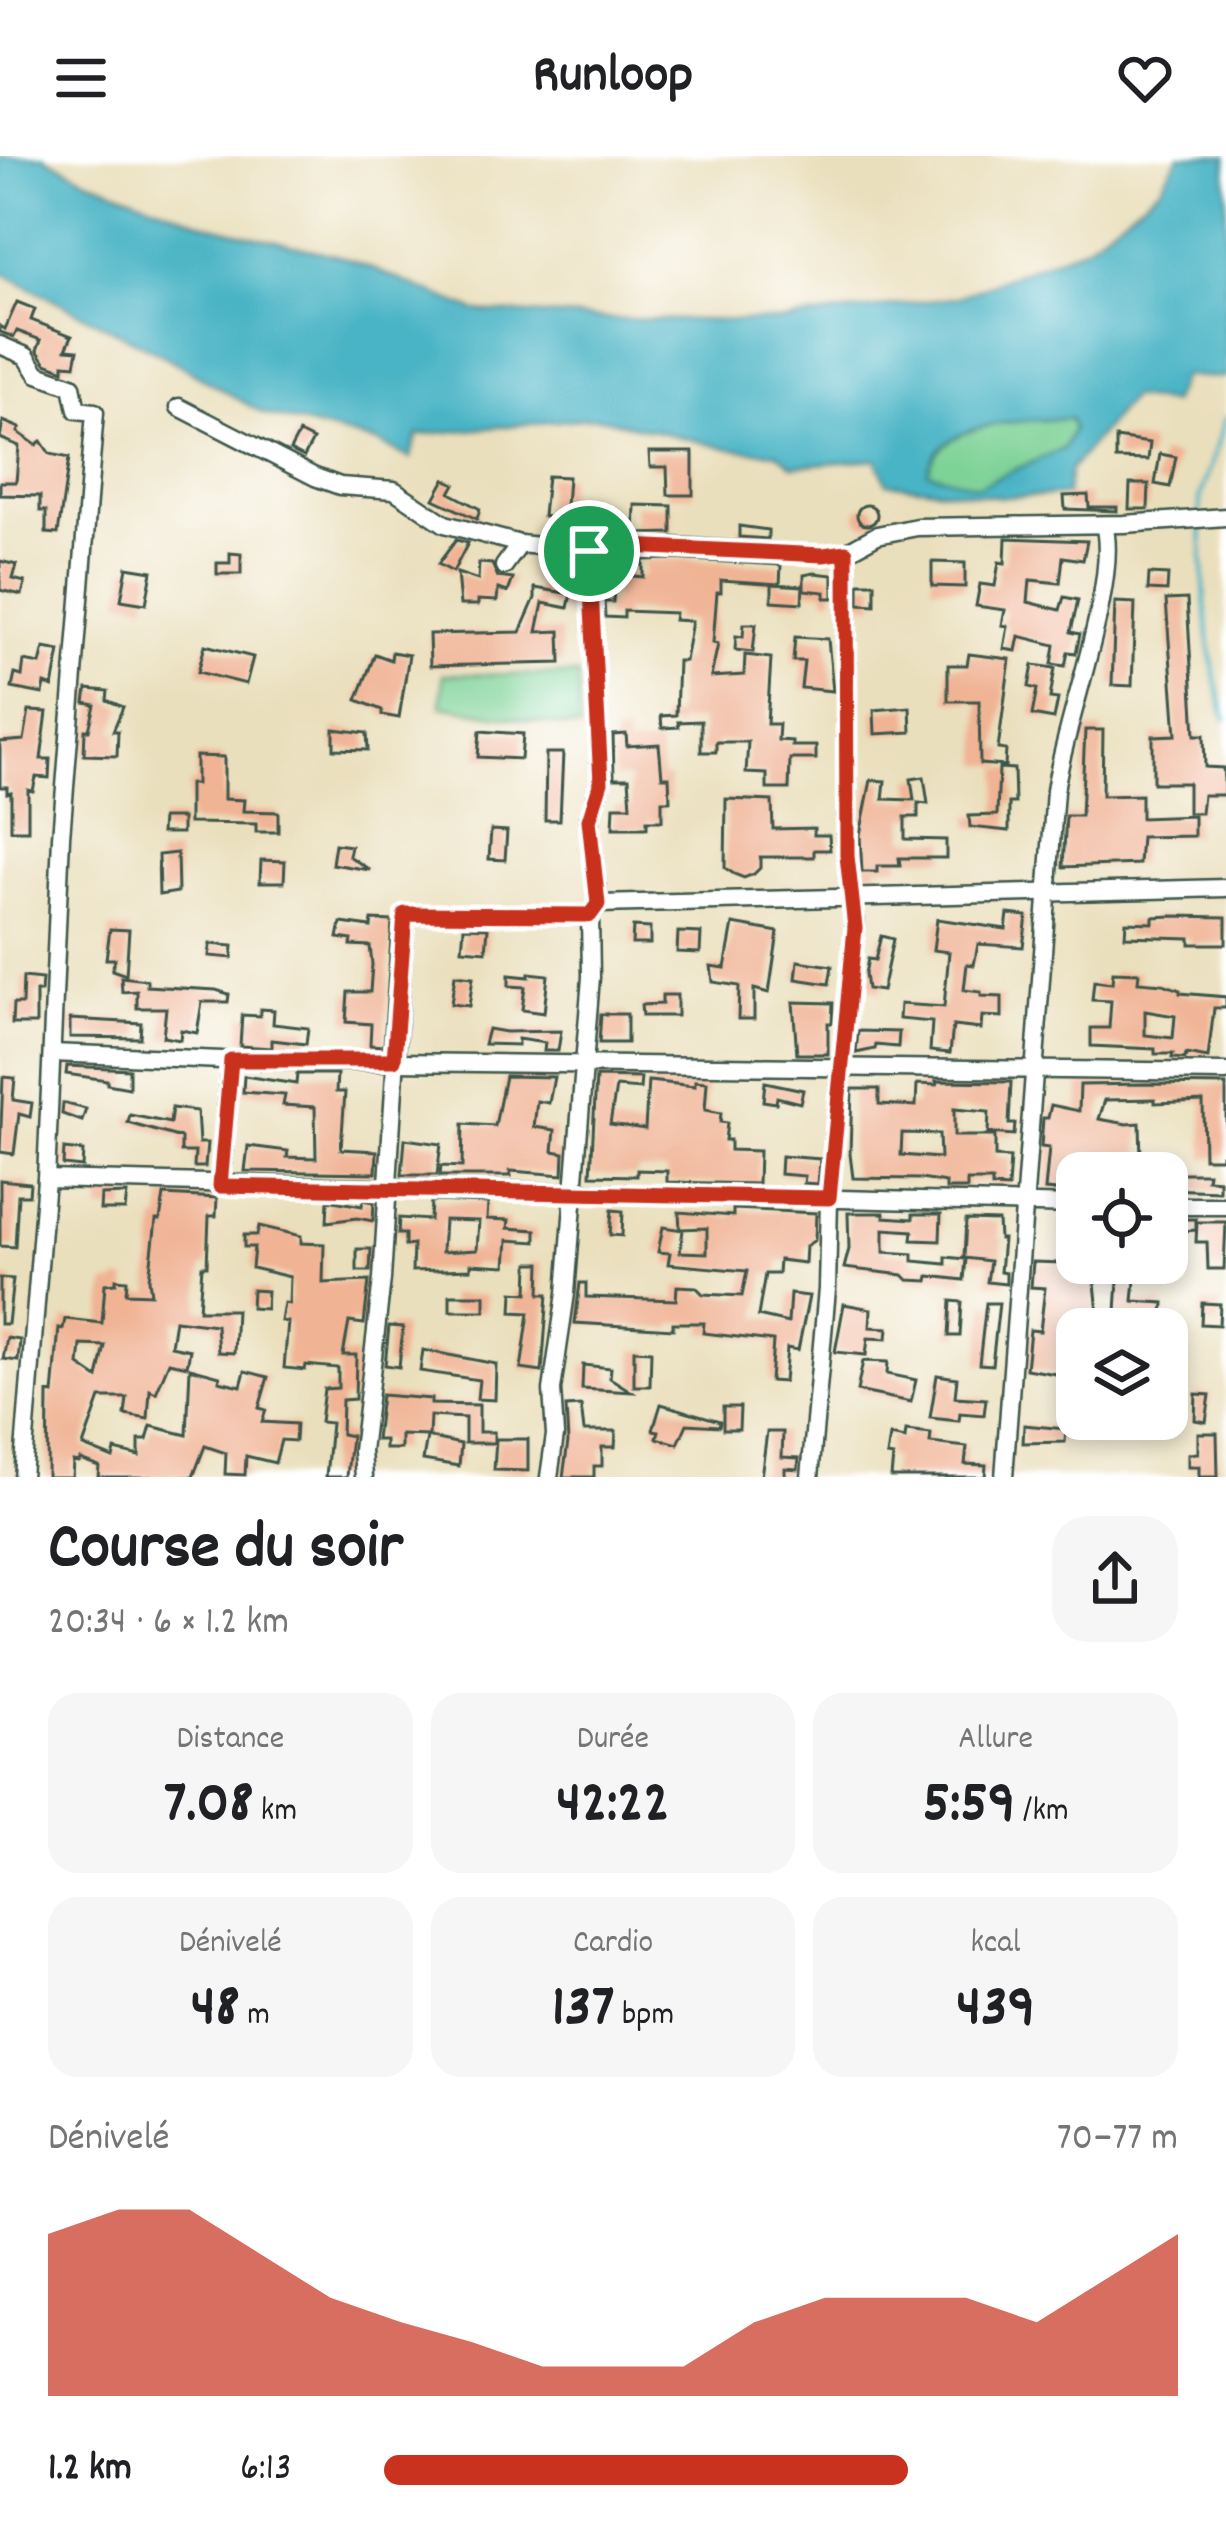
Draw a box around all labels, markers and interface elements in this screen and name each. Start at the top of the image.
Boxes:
text: Runloop [533,40,693,117]
icon: menu [48,45,114,111]
icon: heart [1112,45,1178,111]
pin [538,500,640,602]
icon: arrive [556,518,622,584]
map controls [1056,1152,1188,1440]
button: locate [1056,1152,1188,1284]
button: layers [1056,1308,1188,1440]
text: Course du soir [48,1505,403,1599]
button: share [1052,1516,1178,1642]
text: 20:34 · 6 × 1.2 km [48,1597,289,1652]
text: Distance [177,1717,284,1764]
text: Durée [577,1717,649,1764]
text: Allure [958,1717,1033,1764]
text: 7.08 [164,1764,253,1850]
text: 42:22 [556,1764,670,1850]
text: 5:59 [923,1764,1016,1850]
text: km [253,1789,297,1836]
text: /km [1016,1789,1069,1836]
text: Dénivelé [179,1921,282,1968]
text: Cardio [573,1921,653,1968]
text: kcal [971,1921,1021,1968]
text: 48 [191,1968,240,2054]
text: 137 [552,1968,615,2054]
text: 439 [956,1968,1035,2054]
text: m [240,1993,270,2040]
text: bpm [615,1993,674,2040]
text: Dénivelé [48,2113,170,2168]
text: 70–77 m [1057,2113,1178,2168]
text: 1.2 km [48,2443,132,2498]
text: 6:13 [240,2443,291,2498]

